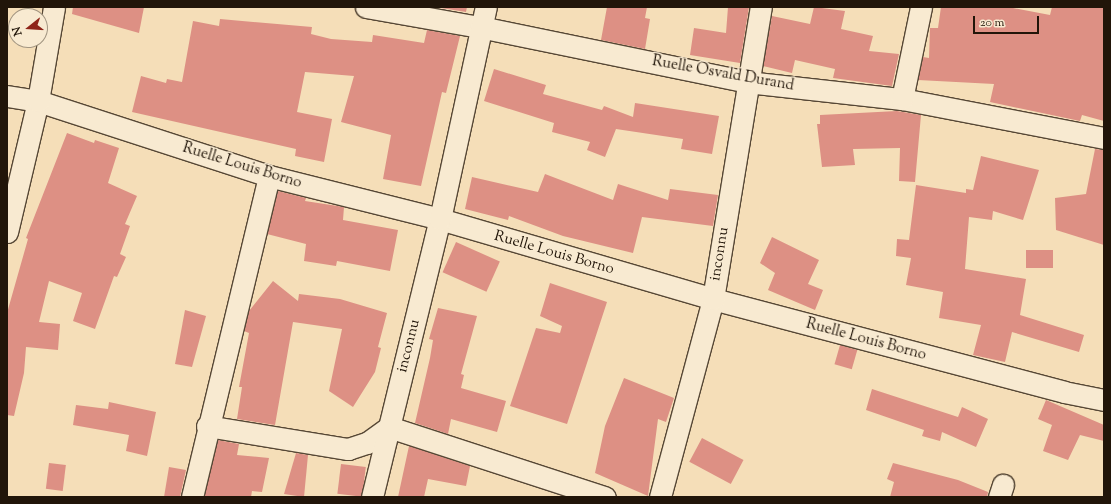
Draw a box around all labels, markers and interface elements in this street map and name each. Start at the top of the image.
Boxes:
north arrow [8,8,48,48]
scale bar [975,8,1041,34]
text: 20 m [980,14,1004,32]
text: N [9,25,26,38]
street label: Ruelle Osvald Durand [651,53,795,95]
street label: Ruelle Louis Borno [180,139,304,193]
street label: inconnu [707,226,733,282]
street label: Ruelle Louis Borno [492,227,616,279]
street label: Ruelle Louis Borno [804,315,928,365]
street label: inconnu [394,318,424,374]

